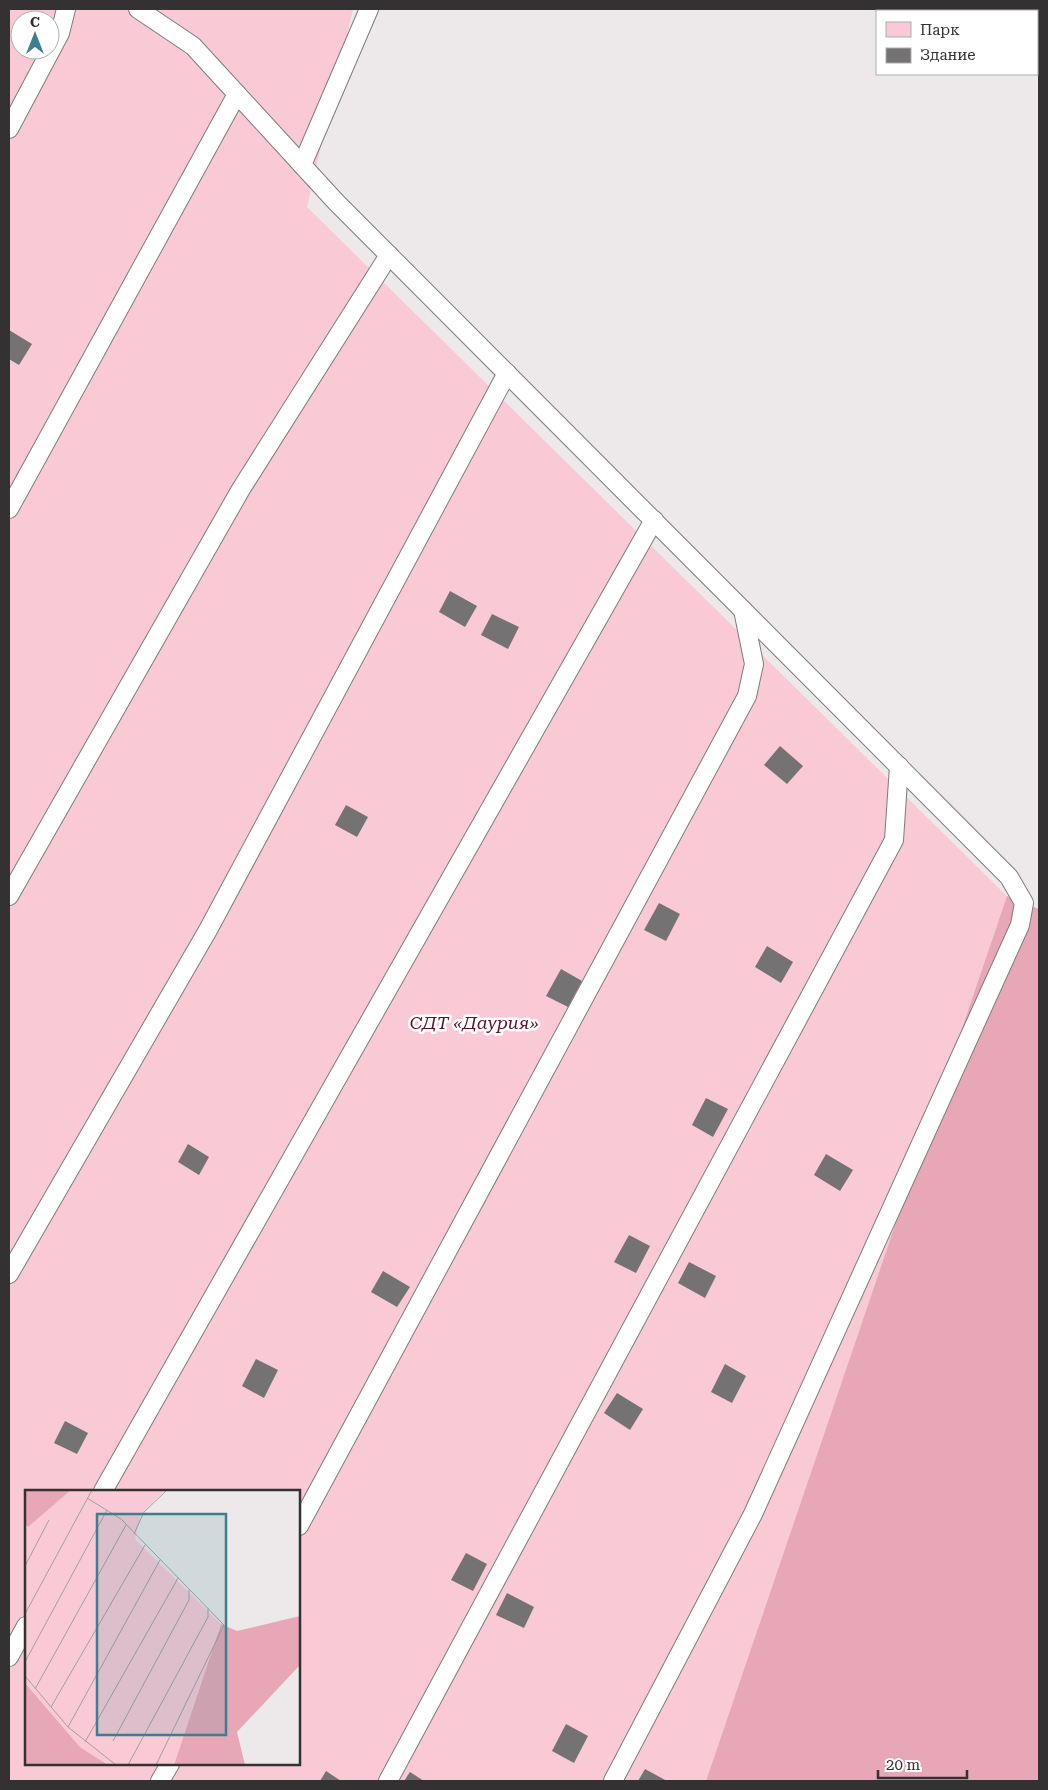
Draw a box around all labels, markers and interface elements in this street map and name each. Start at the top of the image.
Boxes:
north arrow [10,10,60,60]
legend [876,10,1038,75]
text: С [30,14,40,30]
text: Парк [920,21,960,39]
text: Здание [920,46,976,64]
park label: СДТ «Даурия» [410,1012,538,1033]
inset map [25,1490,300,1765]
scale bar [878,1748,967,1780]
text: 20 m [886,1756,921,1774]

